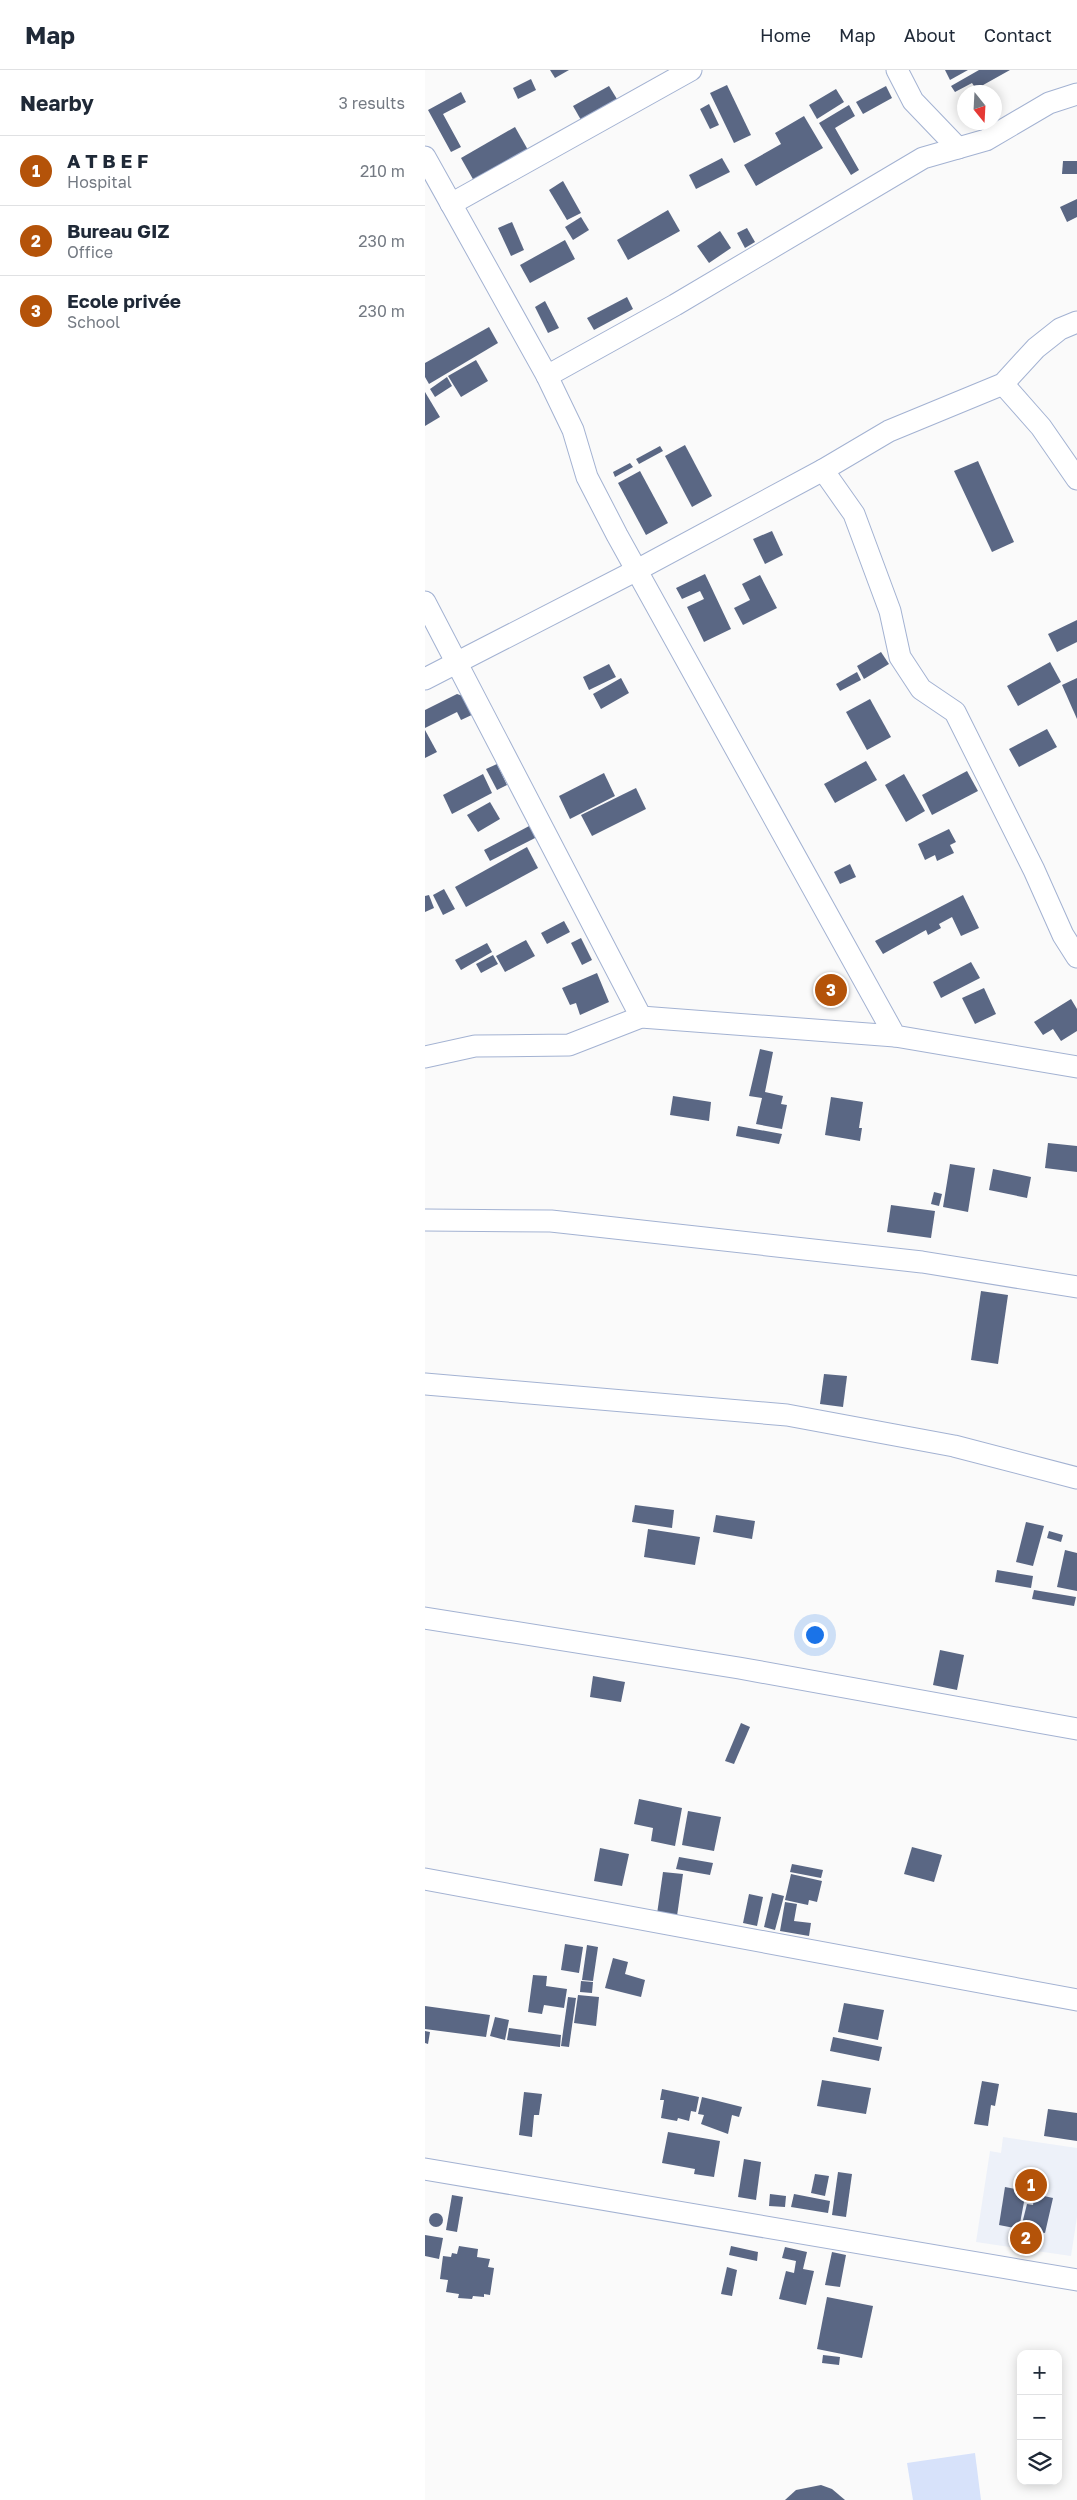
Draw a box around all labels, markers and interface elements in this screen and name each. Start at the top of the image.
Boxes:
text: Map [25,20,75,49]
text: Home [760,24,811,46]
text: Map [839,24,876,46]
text: About [904,24,956,46]
text: Contact [984,24,1052,46]
north arrow [957,85,1002,130]
text: Nearby [20,90,94,116]
text: 3 results [338,93,405,113]
text: A T B E F [67,149,148,172]
text: 1 [32,161,40,181]
text: 210 m [360,161,405,181]
text: Hospital [67,172,132,192]
text: Bureau GIZ [67,219,170,242]
text: 2 [31,231,41,251]
text: 230 m [358,231,405,251]
text: Office [67,242,113,262]
text: Ecole privée [67,289,181,312]
text: 3 [31,301,41,321]
text: 230 m [358,301,405,321]
text: School [67,312,120,332]
pin: 3 [815,971,847,1009]
your location [802,1622,828,1648]
pin: 1 [1015,2166,1047,2204]
pin: 2 [1010,2219,1042,2257]
map controls [1017,2350,1062,2485]
button: + [1017,2350,1062,2395]
button: − [1017,2395,1062,2440]
button: layers [1017,2440,1062,2485]

